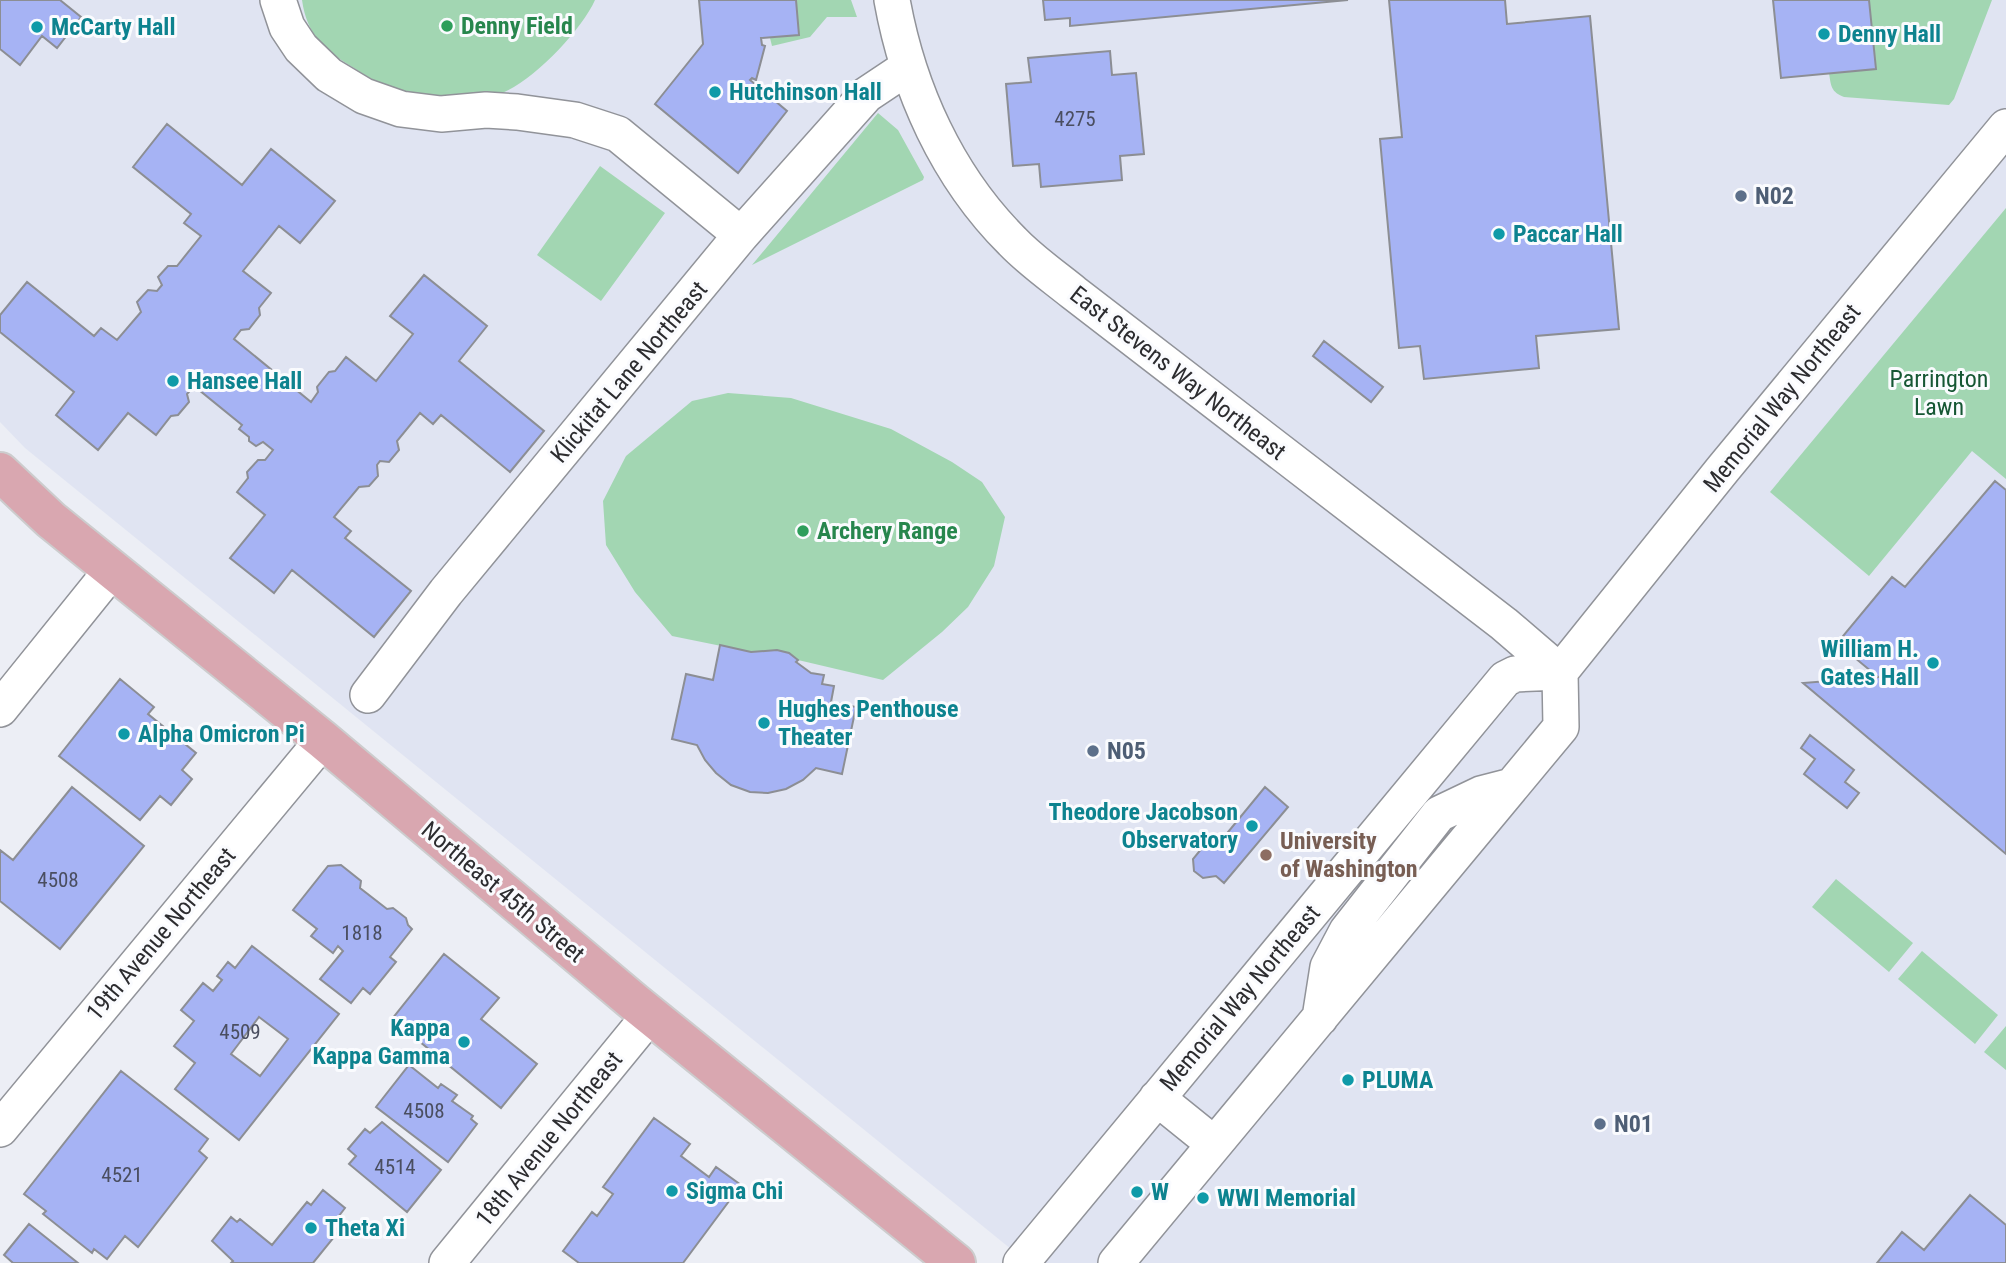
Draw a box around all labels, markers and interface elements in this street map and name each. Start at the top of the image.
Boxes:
place label: Denny Field [461,12,573,40]
place label: McCarty Hall [51,13,175,41]
marker: Denny Field [439,18,455,34]
marker: McCarty Hall [29,19,45,35]
place label: Denny Hall [1838,20,1941,48]
marker: Denny Hall [1816,26,1832,42]
place label: Hutchinson Hall [729,78,882,106]
marker: Hutchinson Hall [707,84,723,100]
house number: 4275 [1054,107,1096,131]
place label: N02 [1755,182,1794,210]
marker: N02 [1733,188,1749,204]
place label: Paccar Hall [1513,220,1623,248]
marker: Paccar Hall [1491,226,1507,242]
street label: Klickitat Lane Northeast [545,276,713,468]
street label: East Stevens Way Northeast [1065,280,1291,466]
street label: Memorial Way Northeast [1698,298,1866,498]
park label: Parrington Lawn [1890,365,1988,421]
place label: Hansee Hall [187,367,302,395]
marker: Hansee Hall [165,373,181,389]
place label: Archery Range [817,517,958,545]
marker: Archery Range [795,523,811,539]
place label: William H. Gates Hall [1820,635,1919,691]
marker: William H. Gates Hall [1925,655,1941,671]
place label: Hughes Penthouse Theater [778,695,958,751]
marker: Hughes Penthouse Theater [756,715,772,731]
place label: Alpha Omicron Pi [138,720,305,748]
marker: Alpha Omicron Pi [116,726,132,742]
place label: N05 [1107,737,1146,765]
marker: N05 [1085,743,1101,759]
place label: Theodore Jacobson Observatory [1049,798,1238,854]
street label: Northeast 45th Street [416,816,590,968]
marker: Theodore Jacobson Observatory [1244,818,1260,834]
place label: University of Washington [1280,827,1418,883]
street label: 19th Avenue Northeast [81,842,241,1026]
marker: University of Washington [1258,847,1274,863]
house number: 4508 [37,868,79,892]
street label: Memorial Way Northeast [1154,899,1326,1097]
house number: 1818 [341,921,383,945]
place label: Kappa Kappa Gamma [313,1014,450,1070]
house number: 4509 [219,1020,261,1044]
marker: Kappa Kappa Gamma [456,1034,472,1050]
street label: 18th Avenue Northeast [470,1046,628,1232]
place label: PLUMA [1362,1066,1434,1094]
marker: PLUMA [1340,1072,1356,1088]
house number: 4508 [403,1099,445,1123]
place label: N01 [1614,1110,1653,1138]
marker: N01 [1592,1116,1608,1132]
house number: 4514 [374,1155,416,1179]
house number: 4521 [101,1163,143,1187]
place label: Sigma Chi [686,1177,783,1205]
place label: W [1151,1178,1169,1206]
marker: Sigma Chi [664,1183,680,1199]
marker: W [1129,1184,1145,1200]
place label: WWI Memorial [1217,1184,1356,1212]
marker: WWI Memorial [1195,1190,1211,1206]
place label: Theta Xi [325,1214,405,1242]
marker: Theta Xi [303,1220,319,1236]

